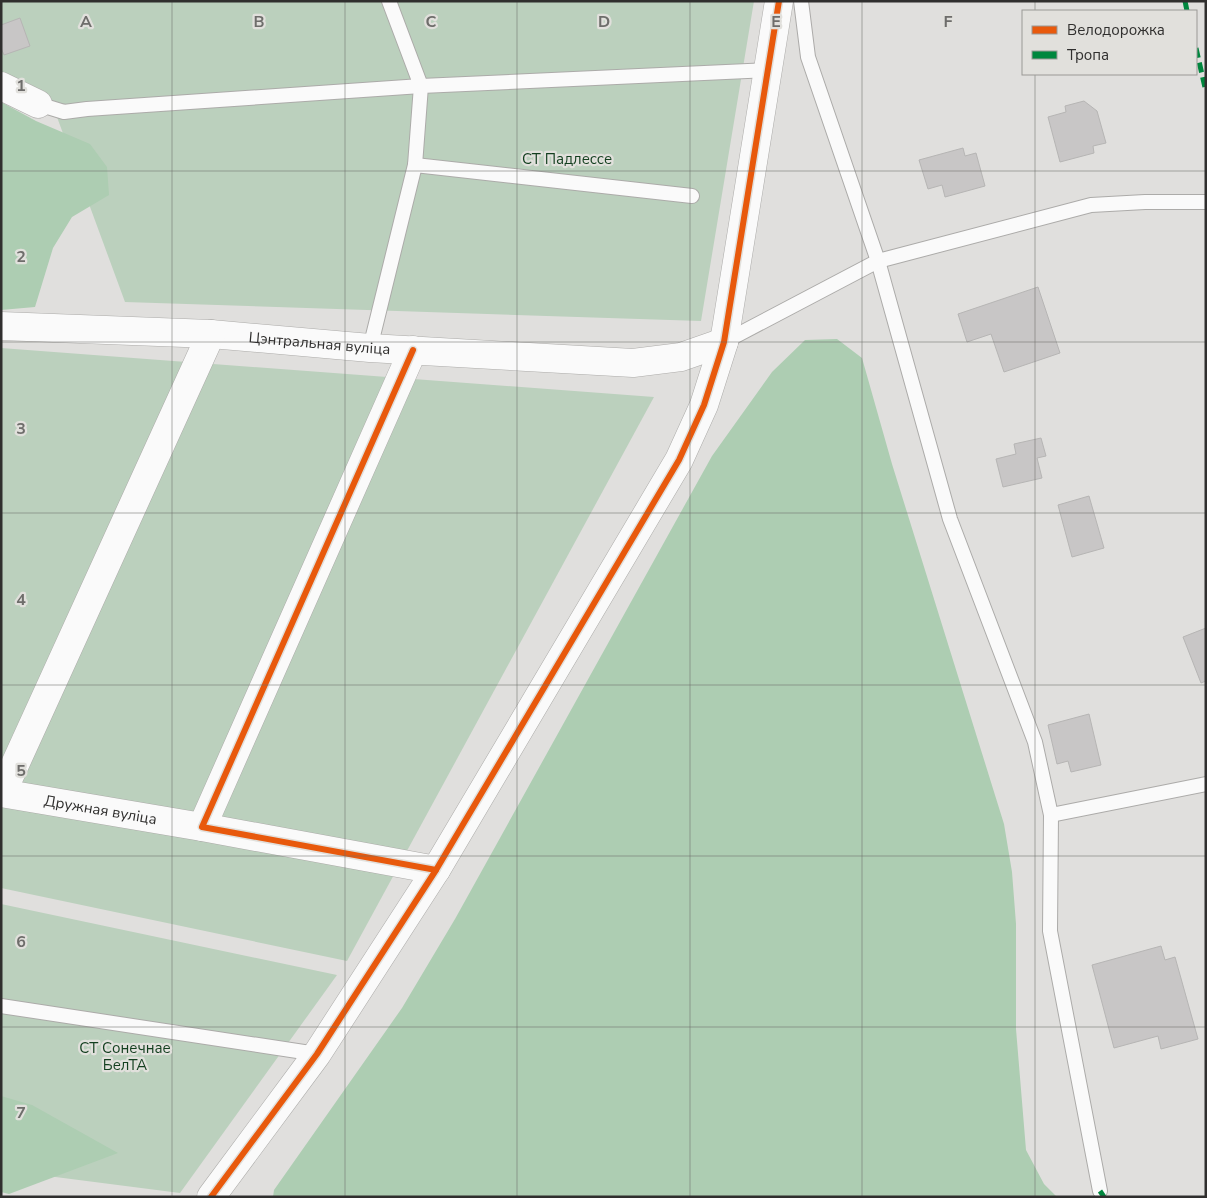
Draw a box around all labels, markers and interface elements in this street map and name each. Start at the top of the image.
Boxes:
legend [1022,10,1197,75]
text: A [80,11,92,33]
text: B [253,11,265,33]
text: C [426,11,437,33]
text: D [598,11,610,33]
text: E [771,11,781,33]
text: F [944,11,953,33]
text: Велодорожка [1067,20,1165,40]
text: Тропа [1067,45,1109,65]
text: 1 [16,75,26,97]
park label: СТ Падлессе [522,149,612,169]
text: 2 [16,246,26,268]
street label: Цэнтральная вуліца [248,327,391,359]
text: 3 [16,418,26,440]
text: 4 [16,589,26,611]
text: 5 [16,760,26,782]
street label: Дружная вуліца [43,790,158,829]
text: 6 [16,931,26,953]
park label: СТ Сонечнае БелТА [79,1038,171,1075]
text: 7 [16,1102,26,1124]

